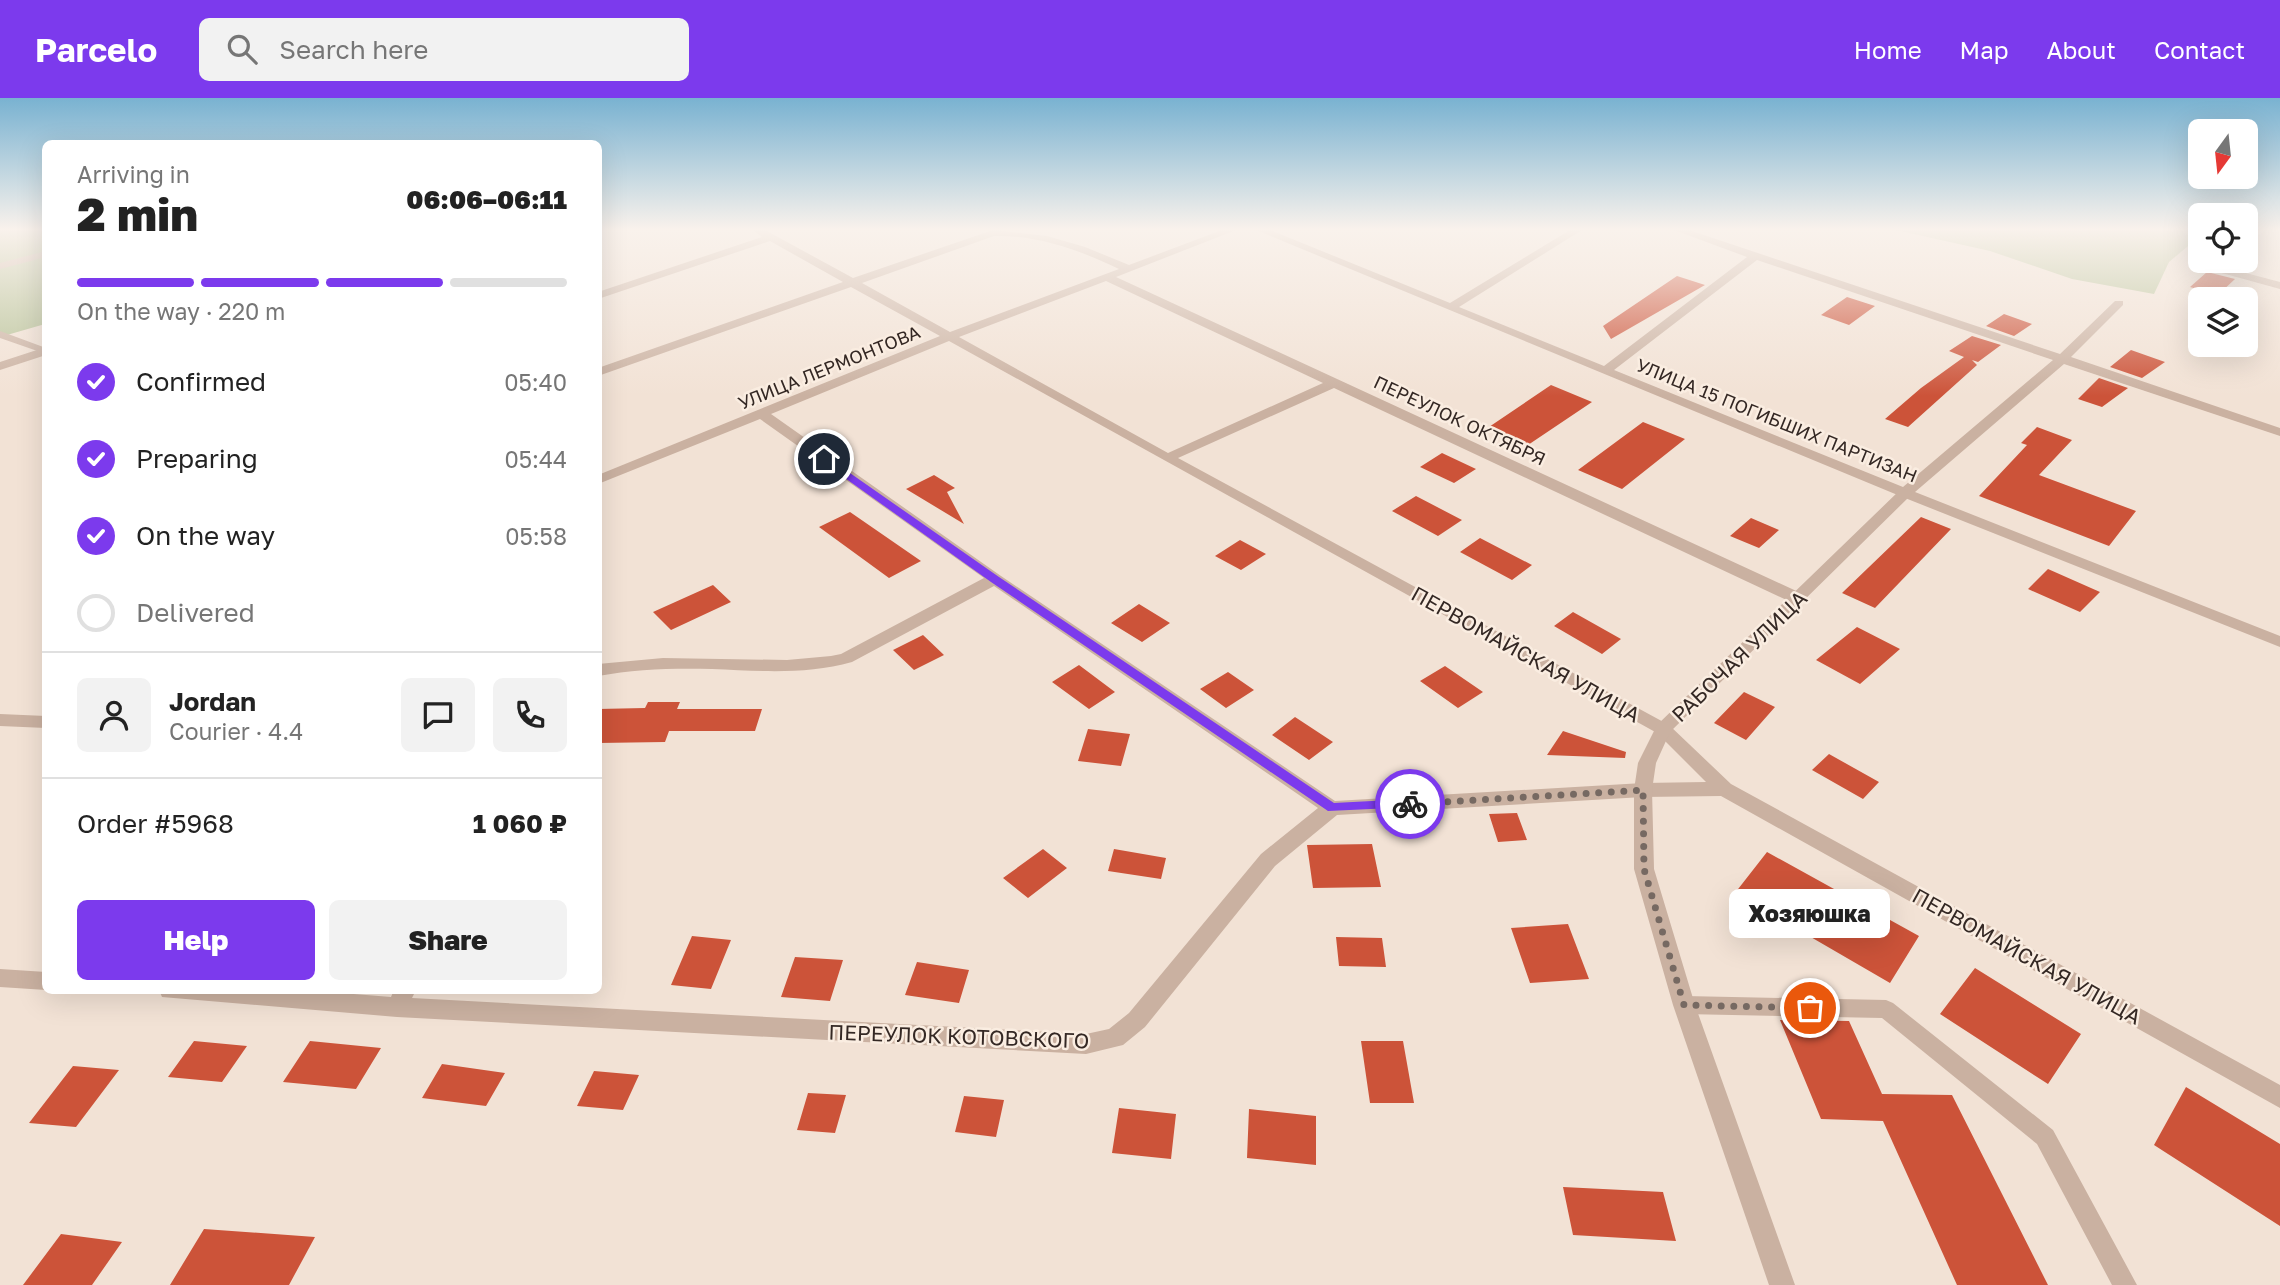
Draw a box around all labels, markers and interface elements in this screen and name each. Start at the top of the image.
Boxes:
search box [199,18,689,81]
text: Parcelo [35,30,157,69]
icon: search [223,30,261,68]
text: Search here [279,34,428,65]
text: Home [1854,35,1922,64]
text: Map [1960,35,2009,64]
text: About [2047,35,2116,64]
text: Contact [2154,35,2245,64]
north arrow [2188,119,2258,189]
map controls [2188,119,2258,357]
text: Arriving in [77,160,190,188]
text: 06:06–06:11 [406,184,567,215]
text: 2 min [77,186,198,241]
button: locate [2188,203,2258,273]
button: layers [2188,287,2258,357]
text: On the way · 220 m [77,297,285,325]
street label: УЛИЦА ЛЕРМОНТОВА [735,320,923,414]
street label: УЛИЦА 15 ПОГИБШИХ ПАРТИЗАН [1633,353,1921,487]
icon: check [77,363,115,401]
text: Confirmed [136,366,266,397]
text: 05:40 [504,368,567,396]
street label: ПЕРЕУЛОК ОКТЯБРЯ [1371,371,1549,469]
pin [794,429,854,489]
icon: check [77,440,115,478]
icon: home [805,440,843,478]
text: Preparing [136,443,258,474]
text: 05:44 [504,445,567,473]
icon: check [77,517,115,555]
text: On the way [136,520,275,551]
text: 05:58 [505,522,567,550]
street label: ПЕРВОМАЙСКАЯ УЛИЦА [1407,580,1645,728]
street label: РАБОЧАЯ УЛИЦА [1666,585,1812,727]
text: Delivered [136,597,255,628]
button: person [77,678,151,752]
button: chat [401,678,475,752]
button: phone [493,678,567,752]
text: Jordan [169,686,256,717]
text: Courier · 4.4 [169,717,303,745]
courier [1375,769,1445,839]
icon: bike [1391,785,1429,823]
text: Order #5968 [77,808,234,839]
text: 1 060 ₽ [473,808,567,839]
street label: ПЕРВОМАЙСКАЯ УЛИЦА [1908,882,2146,1030]
callout: Хозяюшка [1730,889,1890,938]
text: Хозяюшка [1748,899,1871,927]
button: Help [77,900,315,980]
button: Share [329,900,567,980]
pin [1780,978,1840,1038]
icon: bag [1791,989,1829,1027]
street label: ПЕРЕУЛОК КОТОВСКОГО [828,1018,1090,1054]

